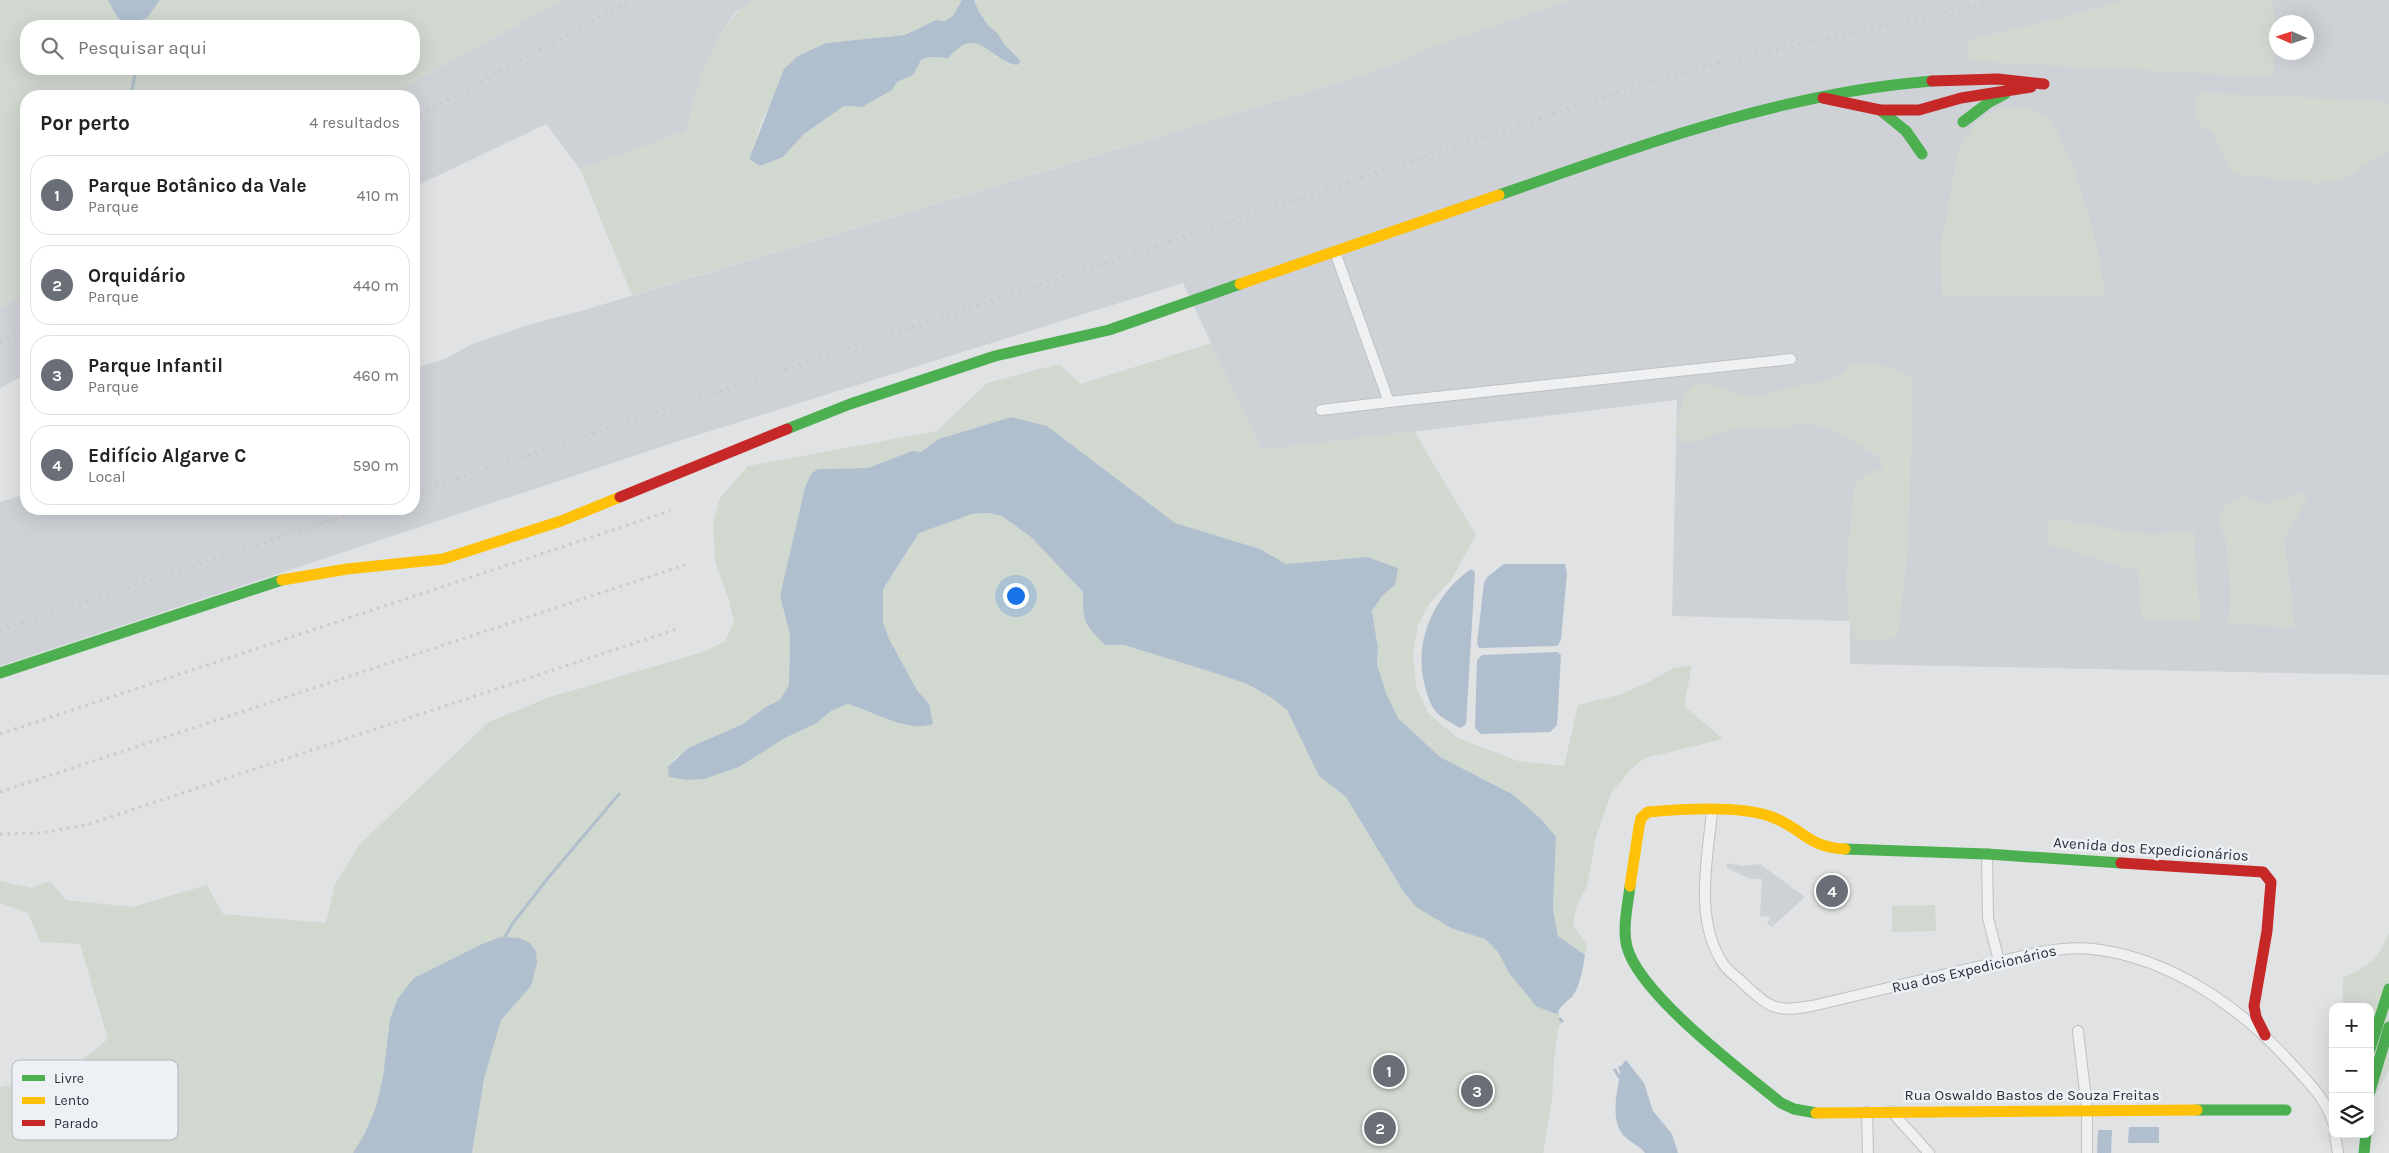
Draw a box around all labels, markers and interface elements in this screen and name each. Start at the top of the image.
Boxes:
north arrow [2269,15,2314,60]
search box [20,20,420,75]
icon: search [38,34,66,62]
text: Pesquisar aqui [78,37,207,59]
text: Por perto [40,111,130,135]
text: 4 resultados [309,113,400,132]
text: Parque Botânico da Vale [88,175,307,197]
text: 1 [54,186,60,205]
text: 410 m [357,186,399,205]
text: Parque [88,197,139,216]
text: Orquidário [88,265,185,287]
text: 2 [52,276,62,295]
text: 440 m [353,276,399,295]
text: Parque [88,287,139,306]
text: Parque Infantil [88,355,223,377]
text: 3 [52,366,62,385]
text: 460 m [353,366,399,385]
text: Parque [88,377,139,396]
text: Edifício Algarve C [88,445,246,467]
text: 4 [52,456,62,475]
text: 590 m [352,456,399,475]
text: Local [88,467,126,486]
your location [1003,583,1029,609]
street label: Avenida dos Expedicionários [2053,833,2249,865]
pin: 4 [1816,872,1848,910]
street label: Rua dos Expedicionários [1890,941,2058,997]
map controls [2329,1003,2374,1138]
button: + [2329,1003,2374,1048]
button: − [2329,1048,2374,1093]
pin: 1 [1373,1052,1405,1090]
legend [12,1060,178,1140]
text: Livre [54,1070,84,1087]
pin: 3 [1461,1072,1493,1110]
street label: Rua Oswaldo Bastos de Souza Freitas [1904,1086,2160,1104]
text: Lento [54,1092,89,1109]
button: layers [2329,1093,2374,1138]
pin: 2 [1364,1109,1396,1147]
text: Parado [54,1115,98,1132]

